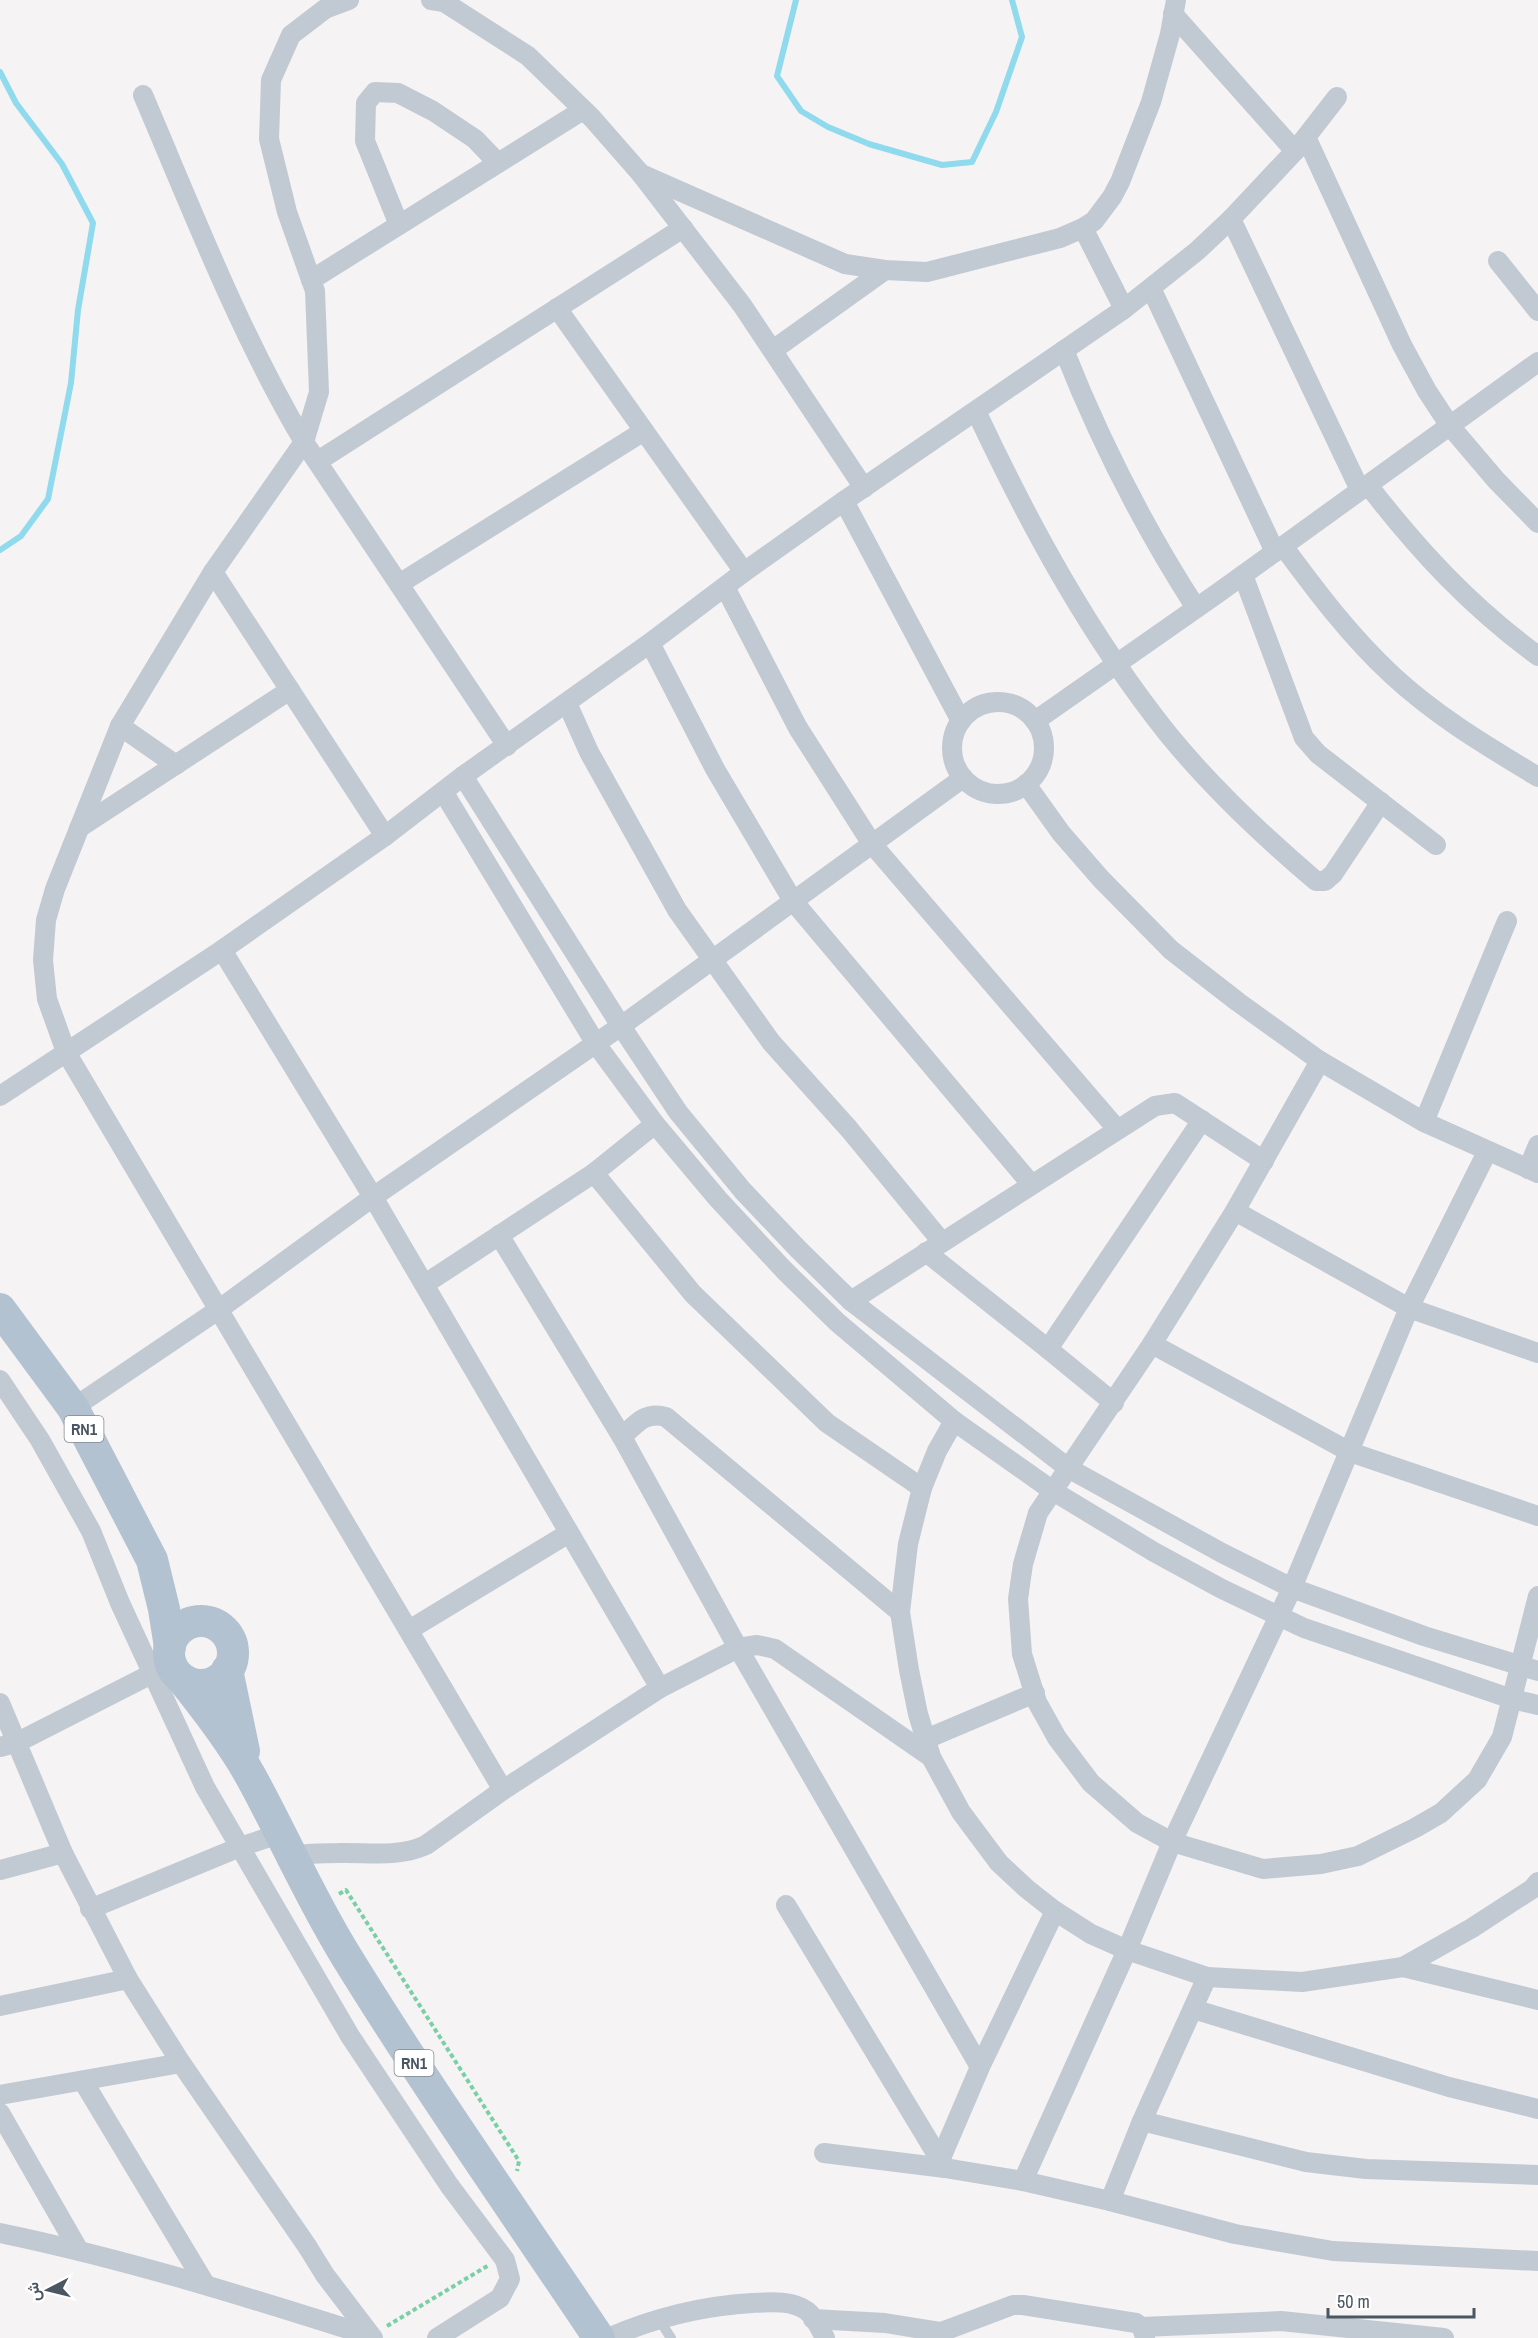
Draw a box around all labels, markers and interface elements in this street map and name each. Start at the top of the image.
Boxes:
road number: RN1 [64,1416,104,1442]
road number: RN1 [394,2050,434,2076]
north arrow [18,2260,78,2320]
text: ش [21,2281,45,2303]
scale bar [1328,2281,1474,2319]
text: 50 m [1337,2289,1370,2314]

